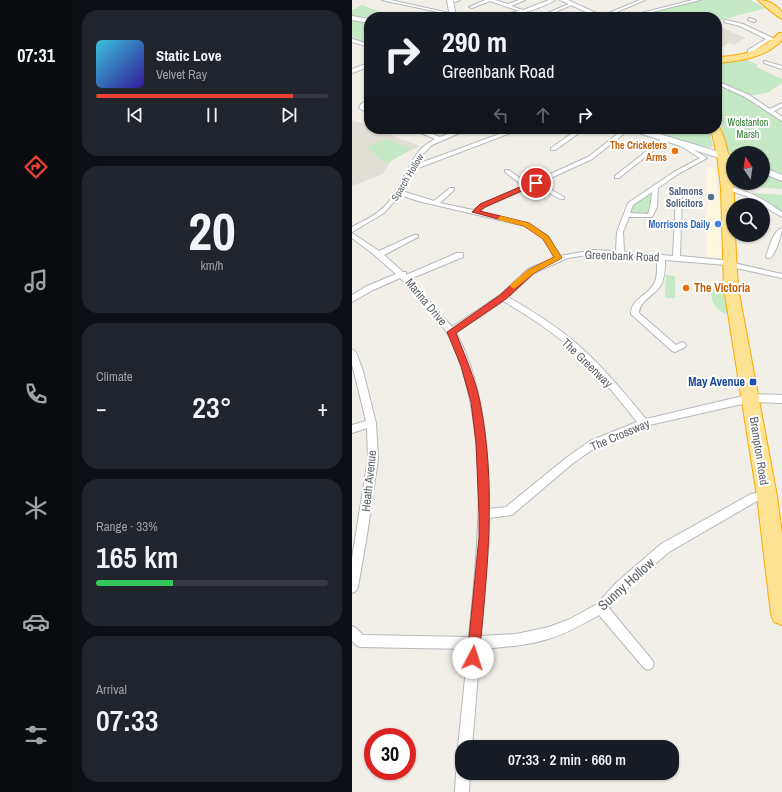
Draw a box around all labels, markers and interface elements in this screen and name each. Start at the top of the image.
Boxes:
text: 290 m [442,23,507,61]
icon: right [376,28,428,80]
text: 07:31 [17,43,55,68]
text: Static Love [156,45,222,66]
text: Greenbank Road [442,59,554,84]
text: Velvet Ray [156,66,207,83]
icon: previous [124,104,146,126]
icon: pause [201,104,223,126]
icon: next [278,104,300,126]
icon: left [490,104,512,126]
icon: ahead [532,104,554,126]
icon: right [574,104,596,126]
park label: Wolstanton Marsh [728,116,768,141]
place label: The Cricketers Arms [610,139,667,164]
marker: The Cricketers Arms [670,146,680,156]
north arrow [726,146,770,190]
map controls [726,146,770,242]
street label: Sparch Hollow [388,151,427,203]
icon: directions [22,153,50,181]
pin [519,166,553,200]
icon: arrive [525,172,547,194]
place label: Salmons Solicitors [666,185,703,210]
marker: Salmons Solicitors [706,192,716,202]
text: 20 [188,196,236,266]
button: search [726,198,770,242]
place label: Morrisons Daily [648,218,710,231]
marker: Morrisons Daily [713,219,723,229]
street label: Greenbank Road [584,247,660,265]
text: km/h [200,257,224,274]
icon: music [22,267,50,295]
street label: Marina Drive [402,275,450,329]
place label: The Victoria [694,280,751,296]
marker: The Victoria [681,283,691,293]
street label: The Greenway [558,335,616,391]
text: Climate [96,368,133,385]
place label: May Avenue [688,374,746,390]
marker: May Avenue [748,377,758,387]
icon: phone [22,380,50,408]
text: 23° [192,387,232,427]
text: − [96,393,107,423]
text: + [317,393,328,423]
street label: The Crossway [588,415,652,455]
street label: Brampton Road [746,416,772,486]
street label: Heath Avenue [358,449,380,513]
icon: climate [22,494,50,522]
text: Range · 33% [96,518,158,535]
text: 165 km [96,537,178,577]
street label: Sunny Hollow [594,553,659,614]
icon: car [22,608,50,636]
position arrow [452,637,494,679]
text: Arrival [96,681,127,698]
text: 07:33 [96,700,158,740]
icon: filters [22,721,50,749]
speed limit sign: 30 [364,728,416,780]
text: 07:33 · 2 min · 660 m [508,749,626,770]

